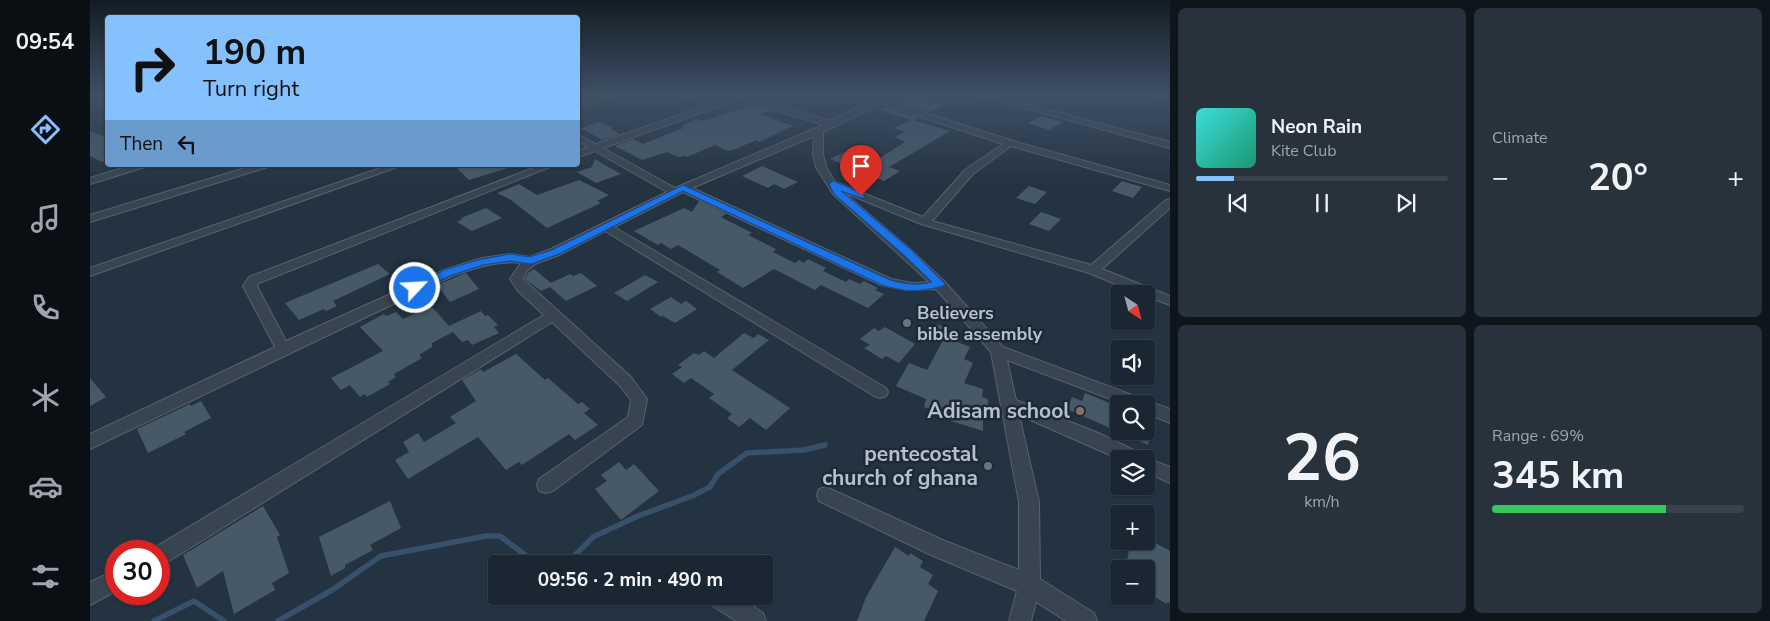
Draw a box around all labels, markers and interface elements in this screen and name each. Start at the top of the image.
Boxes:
text: 09:54 [16,27,74,57]
text: 190 m [203,29,306,76]
icon: right [120,35,185,100]
text: Turn right [203,74,299,104]
icon: directions [28,112,63,147]
text: Neon Rain [1271,114,1362,140]
text: Climate [1492,127,1547,149]
icon: left [173,130,201,158]
text: Then [120,131,163,157]
text: Kite Club [1271,140,1337,162]
pin [840,145,882,196]
icon: arrive [847,152,875,180]
text: 20° [1588,152,1648,203]
text: − [1492,159,1509,197]
text: + [1727,159,1744,197]
icon: previous [1224,189,1252,217]
icon: pause [1308,189,1336,217]
icon: next [1392,189,1420,217]
icon: music [28,201,63,236]
position arrow [388,261,440,313]
north arrow [1110,285,1155,330]
map controls [1110,285,1155,605]
icon: phone [28,290,63,325]
place label: Believers bible assembly [917,301,1043,346]
marker: Believers bible assembly [901,317,913,329]
button: sound [1110,340,1155,385]
icon: climate [28,380,63,415]
button: search [1110,395,1155,440]
place label: Adisam school [927,397,1070,425]
marker: Adisam school [1074,405,1086,417]
text: 26 [1283,414,1361,503]
text: Range · 69% [1492,425,1584,447]
place label: pentecostal church of ghana [822,440,978,492]
button: layers [1110,450,1155,495]
text: 345 km [1492,450,1624,501]
marker: pentecostal church of ghana [982,460,994,472]
icon: car [28,469,63,504]
text: km/h [1304,491,1340,513]
button: + [1110,505,1155,550]
speed limit sign: 30 [105,540,170,605]
icon: filters [28,559,63,594]
button: − [1110,560,1155,605]
text: 09:56 · 2 min · 490 m [538,567,723,593]

